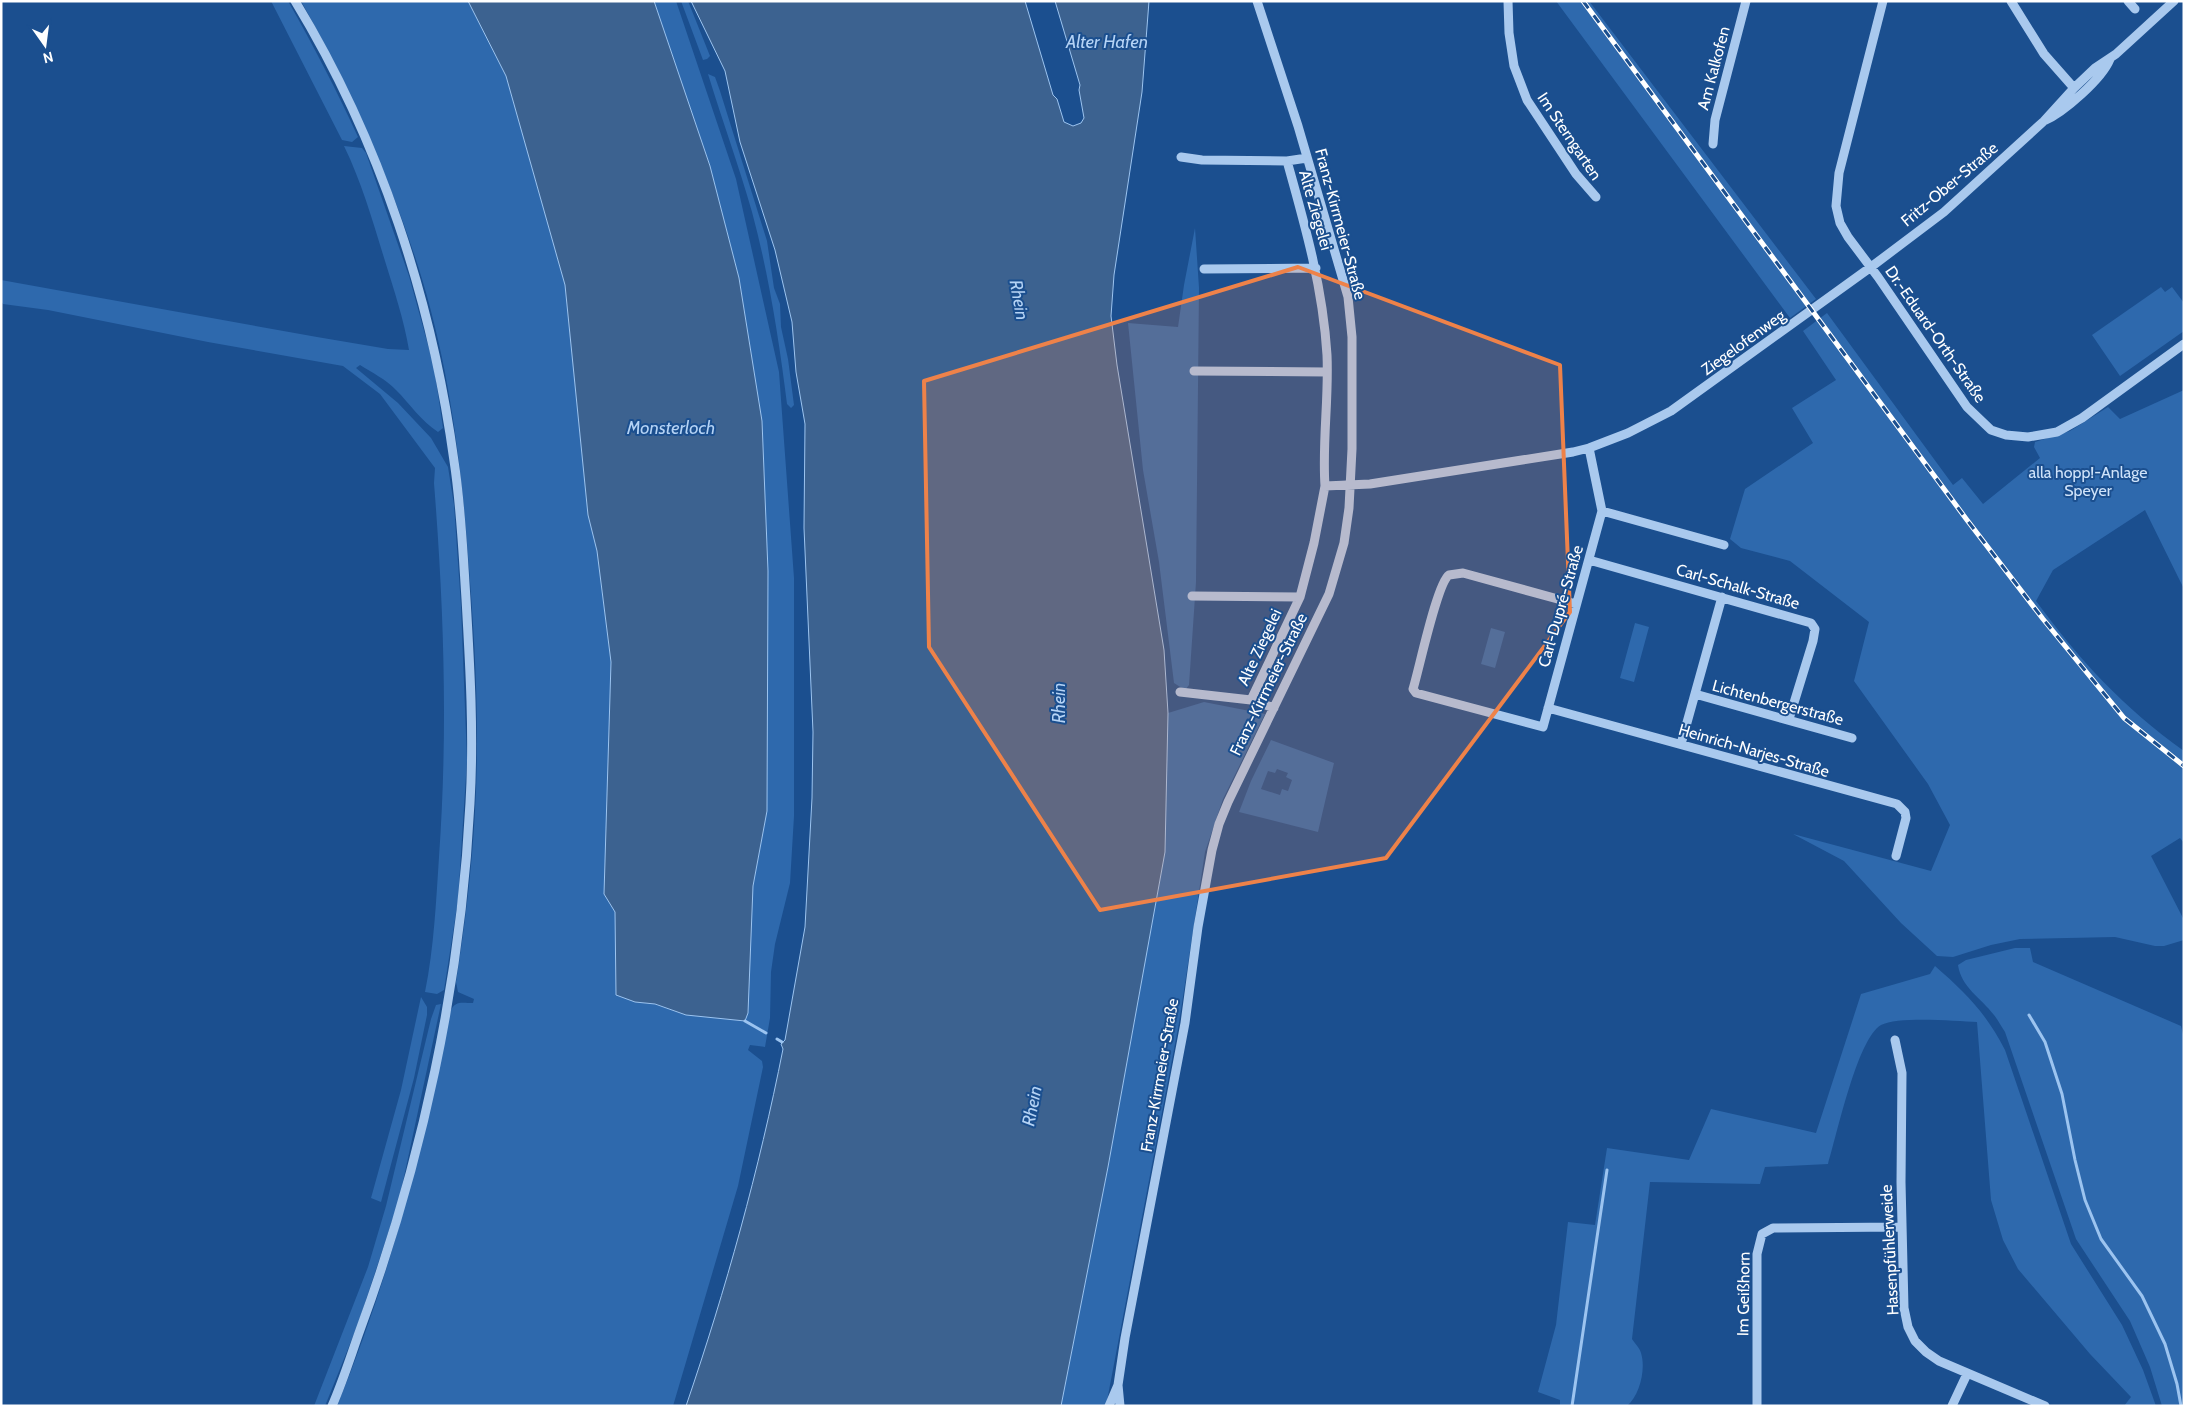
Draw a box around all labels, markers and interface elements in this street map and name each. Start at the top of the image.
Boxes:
north arrow [20,20,70,70]
street label: Am Kalkofen [1693,24,1734,112]
water label: Alter Hafen [1065,31,1148,53]
text: N [41,48,55,68]
street label: Im Sterngarten [1533,89,1606,184]
street label: Fritz-Ober-Straße [1897,138,2002,230]
street label: Franz-Kirrmeier-Straße [1311,146,1370,302]
street label: Alte Ziegelei [1295,168,1336,252]
street label: Dr.-Eduard-Orth-Straße [1881,262,1990,406]
water label: Rhein [1005,278,1033,322]
street label: Ziegelofenweg [1698,305,1790,379]
water label: Monsterloch [626,417,715,439]
park label: alla hopp!-Anlage Speyer [2029,463,2147,500]
street label: Carl-Dupré-Straße [1534,543,1587,669]
street label: Carl-Schalk-Straße [1674,560,1802,613]
street label: Alte Ziegelei [1233,606,1285,689]
street label: Franz-Kirrmeier-Straße [1226,610,1311,758]
street label: Lichtenbergerstraße [1710,676,1845,729]
water label: Rhein [1048,683,1070,723]
street label: Heinrich-Narjes-Straße [1676,720,1831,781]
street label: Franz-Kirrmeier-Straße [1137,997,1182,1153]
water label: Rhein [1017,1084,1047,1128]
street label: Hasenpfühlerweide [1877,1184,1902,1316]
street label: Im Geißhorn [1733,1252,1754,1336]

